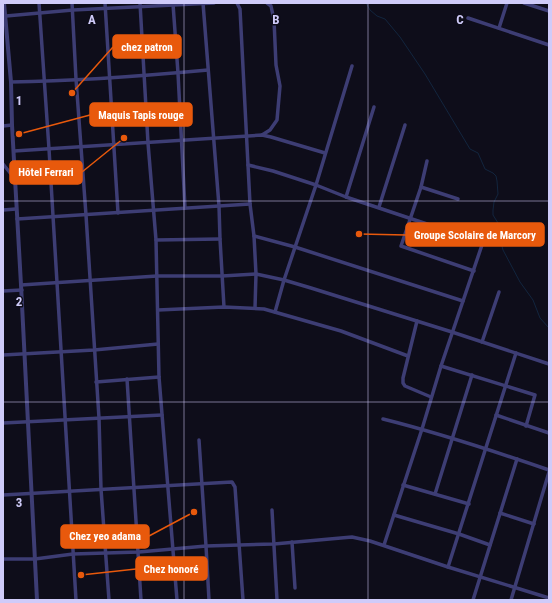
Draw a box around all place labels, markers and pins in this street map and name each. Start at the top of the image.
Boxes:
callout: chez patron [113,35,181,58]
callout: Maquis Tapis rouge [90,103,192,126]
callout: Hôtel Ferrari [10,161,82,184]
callout: Groupe Scolaire de Marcory [406,223,544,246]
callout: Chez yeo adama [61,525,149,548]
callout: Chez honoré [136,557,207,580]

